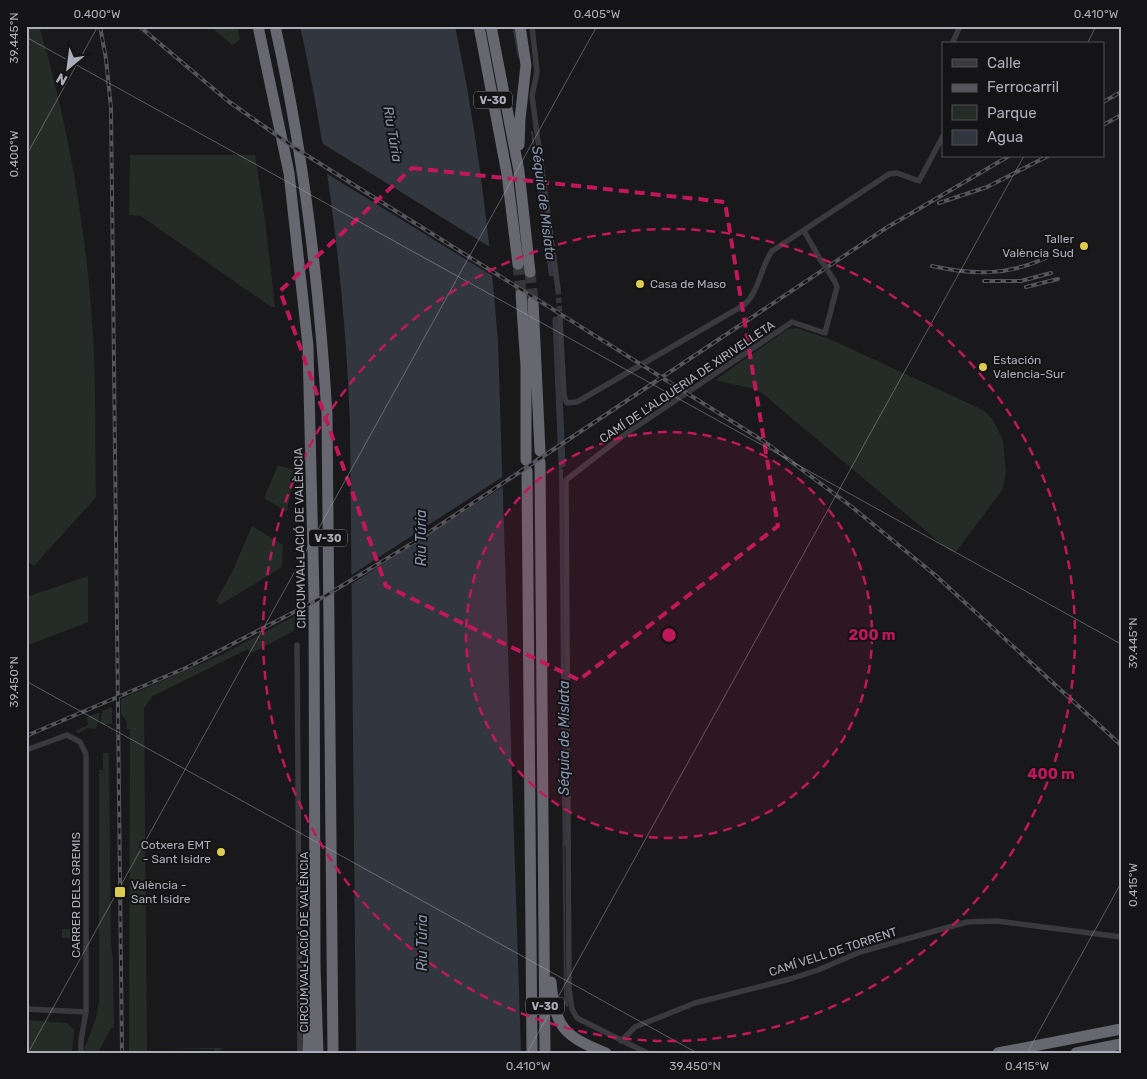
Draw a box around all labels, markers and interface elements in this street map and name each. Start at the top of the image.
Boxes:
text: 0.400°W [73,7,121,21]
text: 0.405°W [574,7,621,21]
text: 0.410°W [1074,7,1119,21]
text: 39.445°N [7,12,21,64]
north arrow [42,42,92,92]
legend [942,42,1104,158]
text: Calle [987,54,1021,72]
text: N [53,69,70,89]
text: Ferrocarril [987,78,1059,96]
road number: V-30 [474,92,512,108]
text: Parque [987,104,1037,122]
water label: Riu Túria [379,105,406,163]
text: Agua [987,128,1023,146]
text: 0.400°W [7,130,21,178]
water label: Séquia de Mislata [528,145,559,261]
place label: Taller València Sud [1002,232,1074,260]
marker: Taller València Sud [1078,240,1090,252]
place label: Casa de Maso [650,277,726,291]
marker: Casa de Maso [634,278,646,290]
street label: CAMÍ DE L'ALQUERIA DE XIRIVELLETA [597,318,777,446]
place label: Estación Valencia-Sur [993,353,1065,381]
marker: Estación Valencia-Sur [977,361,989,373]
street label: CIRCUMVAL·LACIÓ DE VALÈNCIA [291,447,309,629]
water label: Riu Túria [413,510,430,566]
road number: V-30 [309,530,347,546]
text: 39.445°N [1126,617,1140,669]
centre of rings [660,626,678,644]
text: 200 m [848,626,896,644]
text: 39.450°N [7,656,21,708]
water label: Séquia de Mislata [556,681,573,795]
text: 400 m [1027,765,1075,783]
street label: CARRER DELS GREMIS [69,832,83,958]
place label: Cotxera EMT - Sant Isidre [141,838,211,866]
marker: Cotxera EMT - Sant Isidre [215,846,227,858]
street label: CIRCUMVAL·LACIÓ DE VALÈNCIA [297,852,311,1033]
text: 0.415°W [1126,863,1140,907]
place label: València - Sant Isidre [131,878,191,906]
marker: València - Sant Isidre [113,885,127,899]
water label: Riu Túria [414,915,431,971]
street label: CAMÍ VELL DE TORRENT [767,925,899,979]
road number: V-30 [526,998,564,1014]
text: 0.410°W [506,1059,551,1073]
text: 39.450°N [669,1059,721,1073]
text: 0.415°W [1005,1059,1049,1073]

